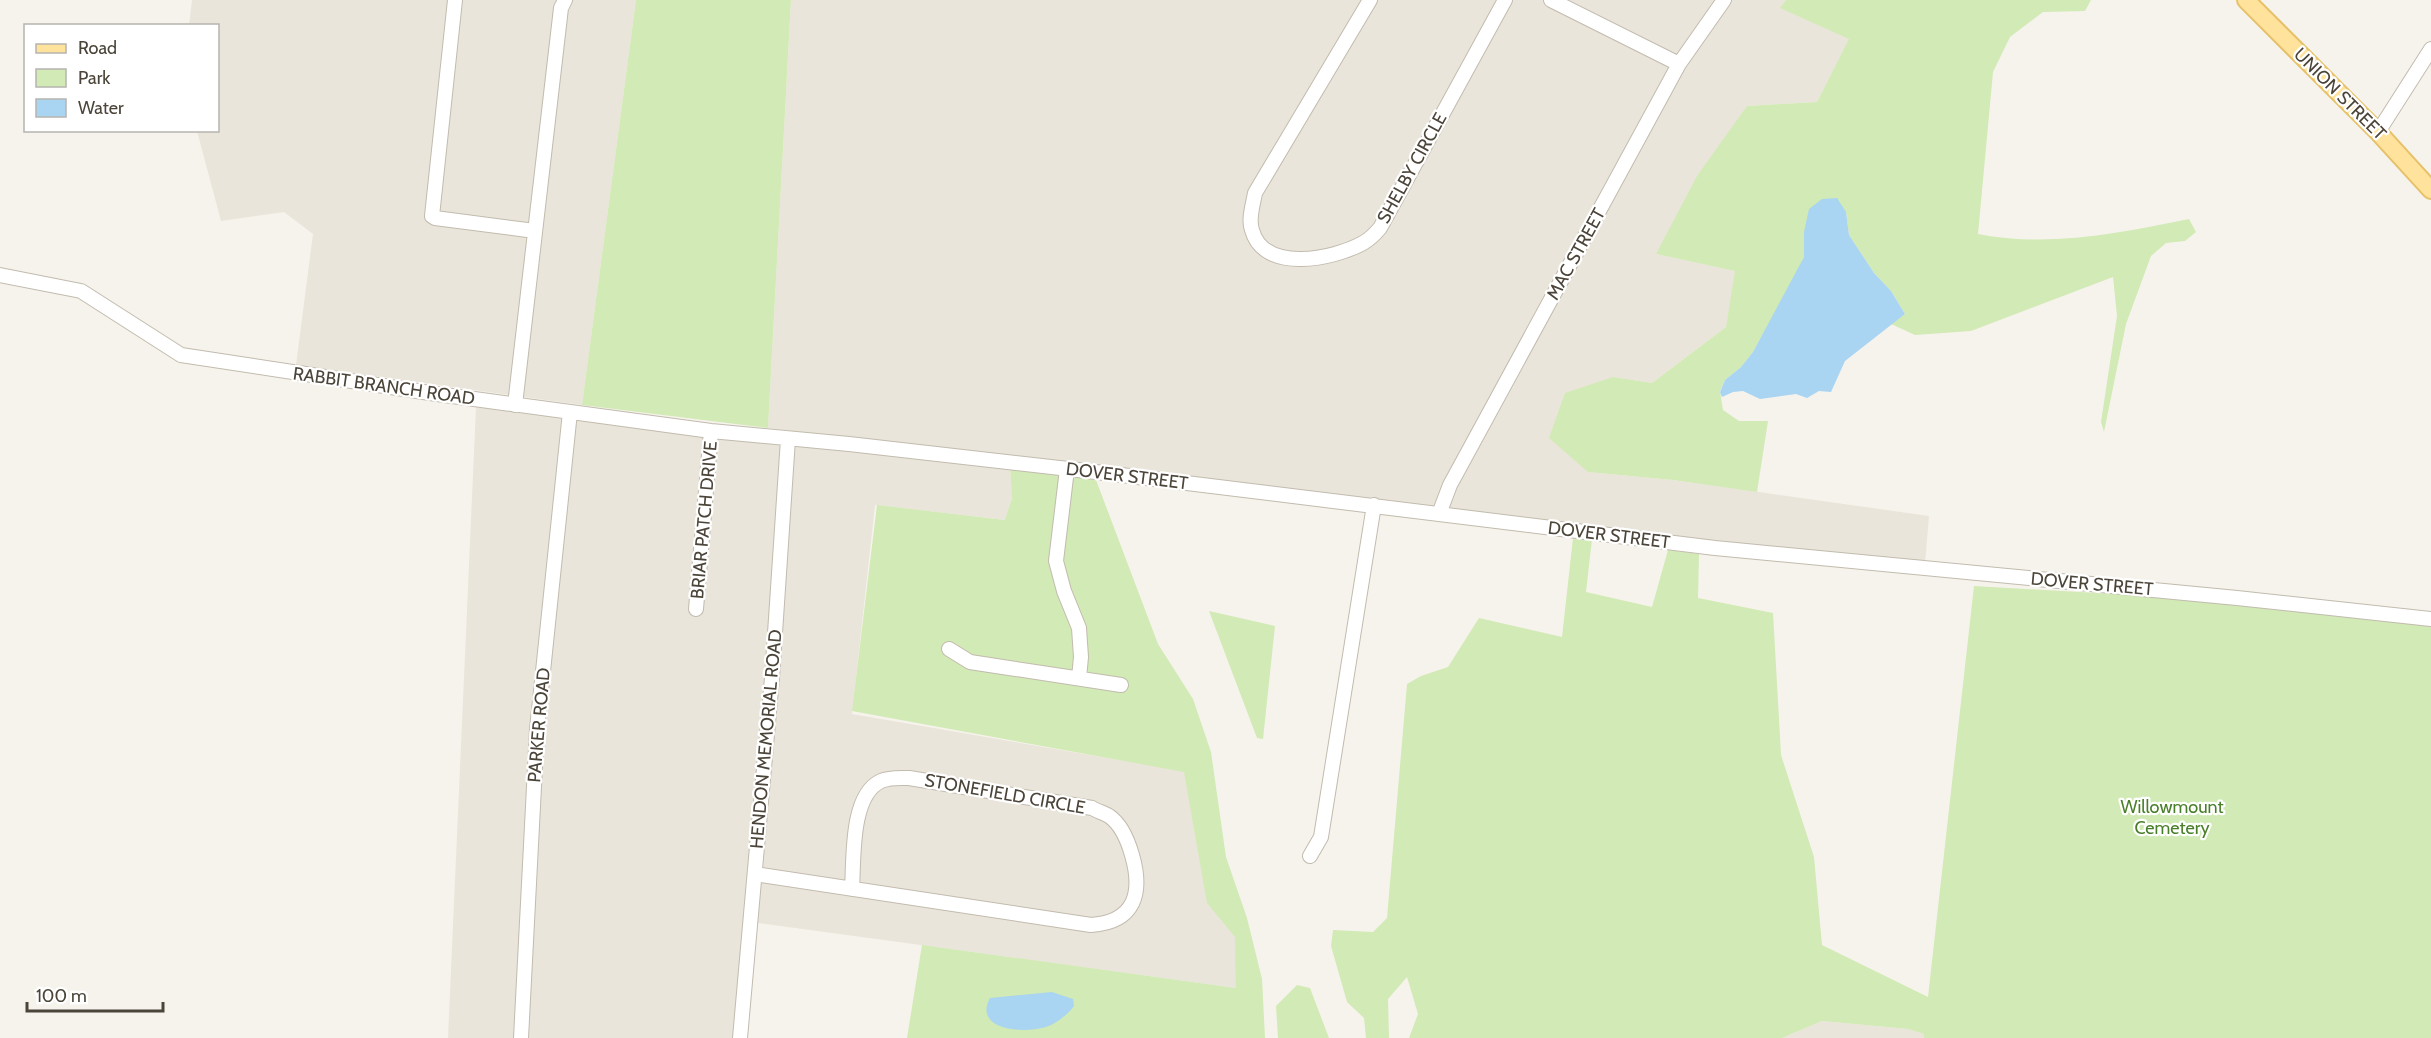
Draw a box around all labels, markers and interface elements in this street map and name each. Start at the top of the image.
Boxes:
legend [24,24,219,132]
text: Road [78,37,117,59]
street label: UNION STREET [2289,43,2391,145]
text: Park [78,67,111,89]
text: Water [78,97,124,119]
street label: SHELBY CIRCLE [1372,109,1452,227]
street label: MAC STREET [1542,204,1610,304]
street label: RABBIT BRANCH ROAD [292,362,476,410]
street label: BRIAR PATCH DRIVE [686,440,722,600]
street label: DOVER STREET [1065,458,1190,494]
street label: DOVER STREET [1547,517,1672,553]
street label: DOVER STREET [2030,568,2155,600]
street label: HENDON MEMORIAL ROAD [745,628,787,850]
street label: PARKER ROAD [523,667,555,783]
street label: STONEFIELD CIRCLE [923,769,1087,819]
park label: Willowmount Cemetery [2120,796,2224,839]
scale bar [27,975,164,1013]
text: 100 m [36,985,87,1007]

